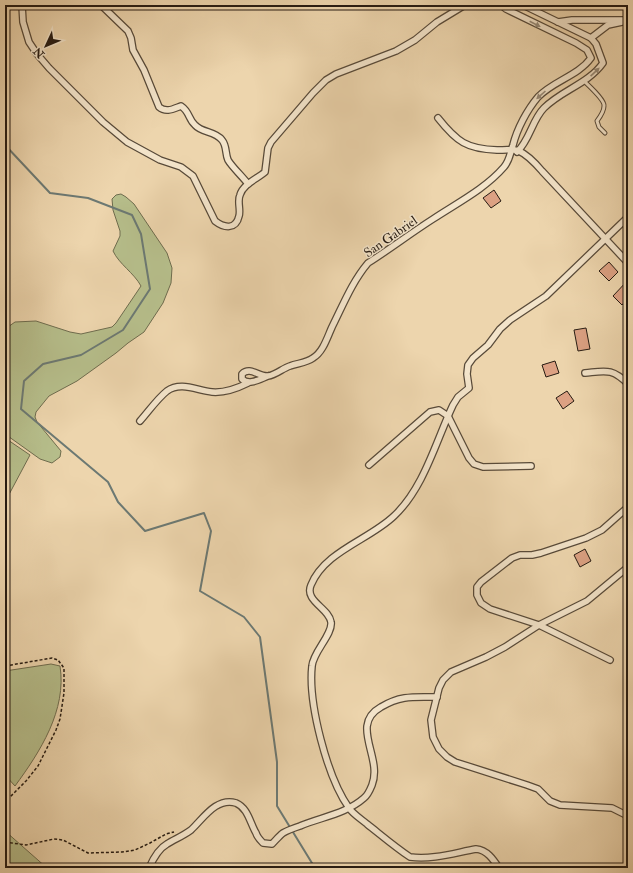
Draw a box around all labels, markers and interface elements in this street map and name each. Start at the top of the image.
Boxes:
one-way arrow [530,21,541,27]
north arrow [26,26,66,66]
text: N [30,44,48,61]
one-way arrow [590,68,600,77]
one-way arrow [536,90,546,100]
street label: San Gabriel [361,212,421,261]

